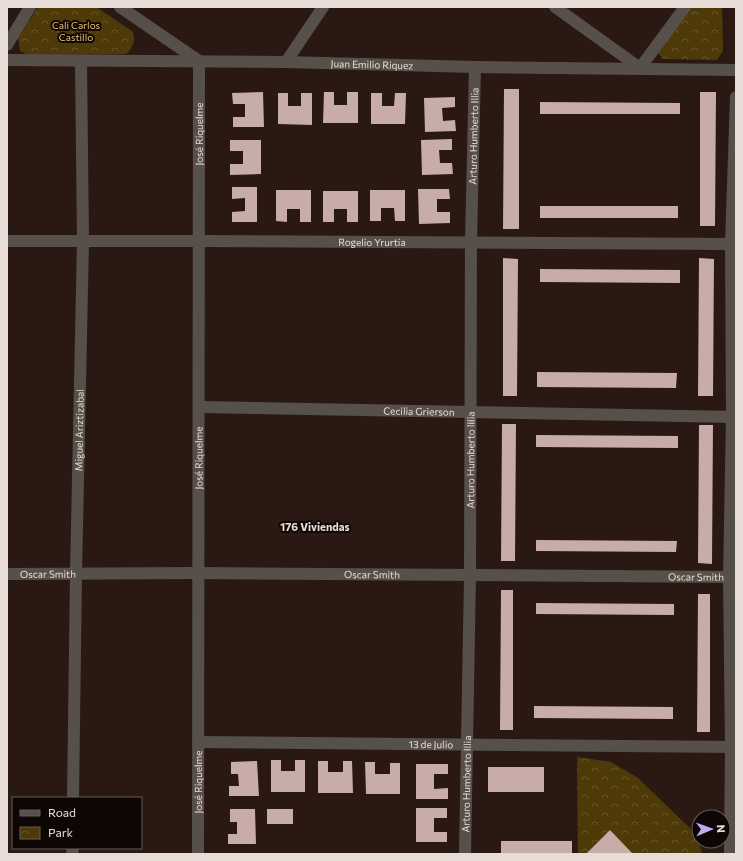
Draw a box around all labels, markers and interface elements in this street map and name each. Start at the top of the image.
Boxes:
park label: Cali Carlos Castillo [52,19,101,43]
street label: Juan Emilio Riquez [330,57,413,71]
street label: Arturo Humberto Illia [466,87,481,185]
street label: José Riquelme [193,102,205,166]
street label: Rogelio Yrurtia [338,236,406,248]
street label: Miguel Ariztizabal [72,389,86,471]
street label: Cecilia Grierson [383,404,455,418]
street label: Arturo Humberto Illia [464,412,476,509]
street label: José Riquelme [192,426,205,490]
district label: 176 Viviendas [280,520,350,533]
street label: Oscar Smith [20,568,76,580]
street label: Oscar Smith [344,568,400,581]
street label: Oscar Smith [668,570,724,583]
street label: Arturo Humberto Illia [459,735,473,833]
street label: 13 de Julio [409,738,453,750]
street label: José Riquelme [192,750,204,814]
legend [12,797,142,849]
text: Road [48,805,76,819]
north arrow [691,809,731,849]
text: N [715,824,728,833]
text: Park [48,825,74,839]

